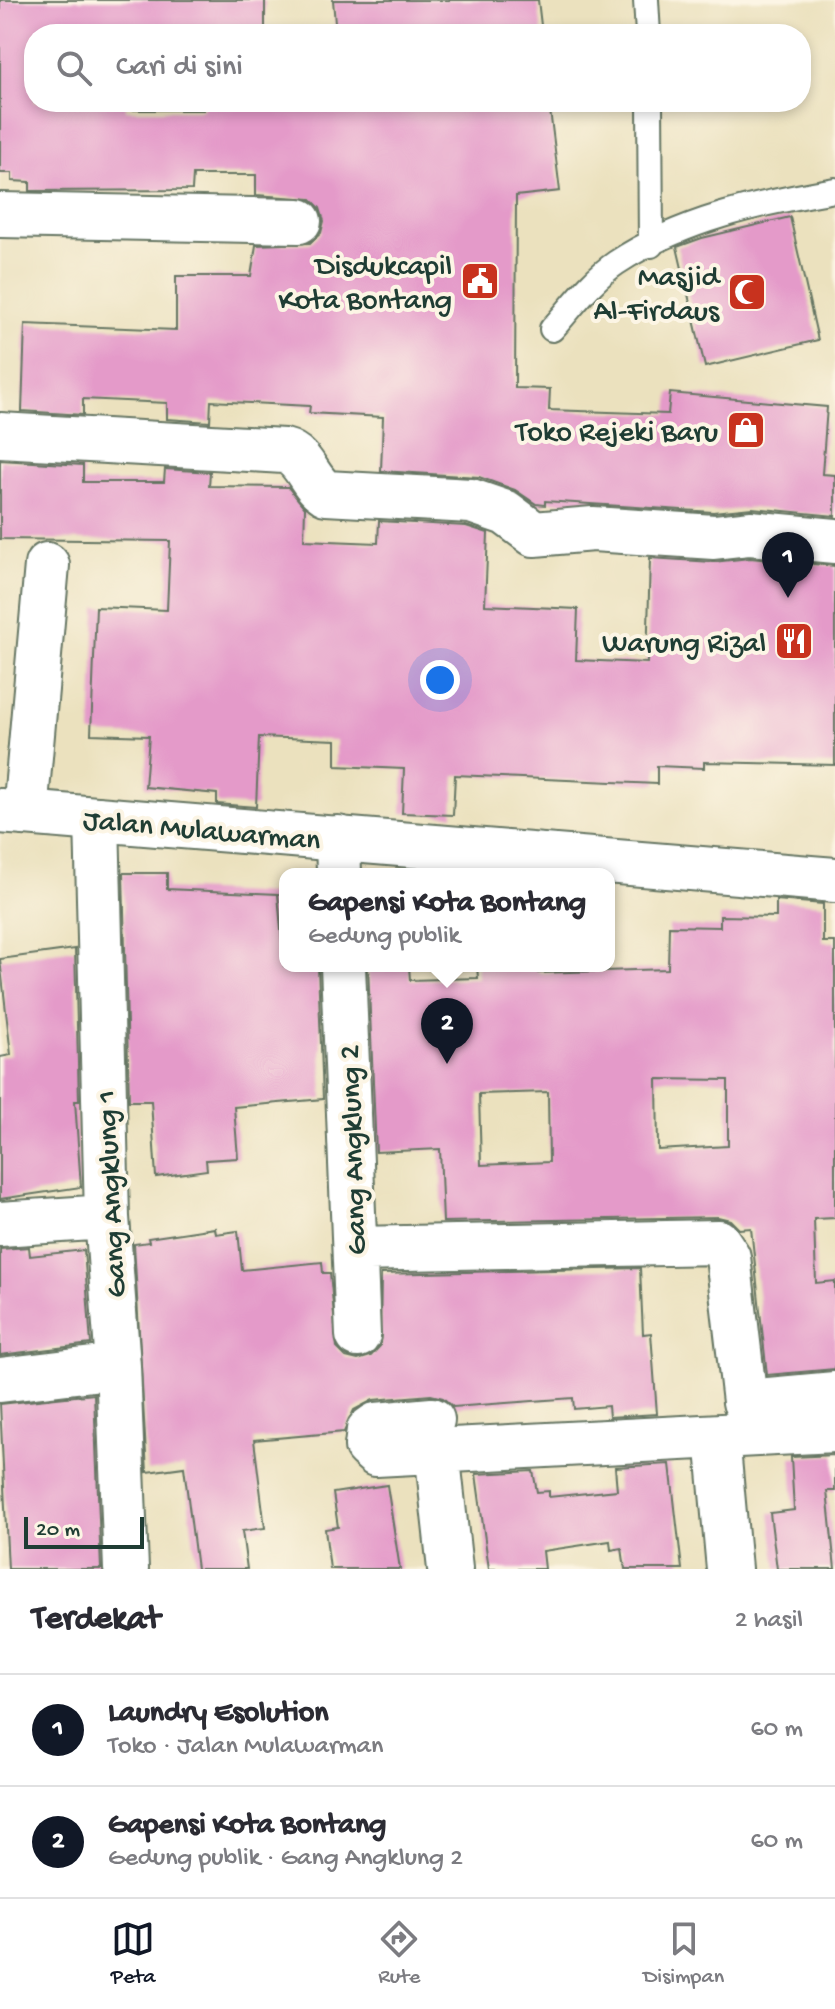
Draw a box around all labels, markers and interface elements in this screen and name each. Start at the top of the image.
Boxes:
search box [24,24,811,112]
icon: search [52,46,96,90]
text: Cari di sini [116,51,243,86]
place label: Disdukcapil Kota Bontang [279,251,452,320]
public building icon: Disdukcapil Kota Bontang [459,260,501,302]
place label: Masjid Al-Firdaus [593,262,721,331]
mosque icon: Masjid Al-Firdaus [726,271,768,313]
shop icon: Toko Rejeki Baru [725,409,767,451]
place label: Toko Rejeki Baru [514,417,718,452]
pin: 1 [762,532,814,598]
restaurant icon: Warung Rizal [773,620,815,662]
place label: Warung Rizal [602,628,766,663]
your location [420,660,460,700]
street label: Jalan Mulawarman [82,805,322,860]
popup [279,868,615,972]
text: Gapensi Kota Bontang [308,887,586,922]
text: Gedung publik [308,922,460,953]
pin: 2 [421,998,473,1064]
street label: Gang Angklung 2 [334,1044,377,1255]
street label: Gang Angklung 1 [91,1089,136,1298]
scale bar [24,1513,144,1549]
text: 20 m [36,1518,80,1544]
text: Terdekat [32,1601,160,1641]
text: 2 hasil [735,1606,803,1637]
text: Laundry Esolution [108,1697,329,1732]
text: 1 [53,1715,63,1746]
text: 60 m [750,1715,803,1746]
text: Toko · Jalan Mulawarman [108,1732,383,1763]
text: Gapensi Kota Bontang [108,1809,386,1844]
text: 2 [52,1827,64,1858]
text: 60 m [750,1827,803,1858]
text: Gedung publik · Gang Angklung 2 [108,1844,463,1875]
tab: Peta [111,1917,156,1991]
tab: Rute [377,1917,421,1991]
tab: Disimpan [643,1917,724,1991]

